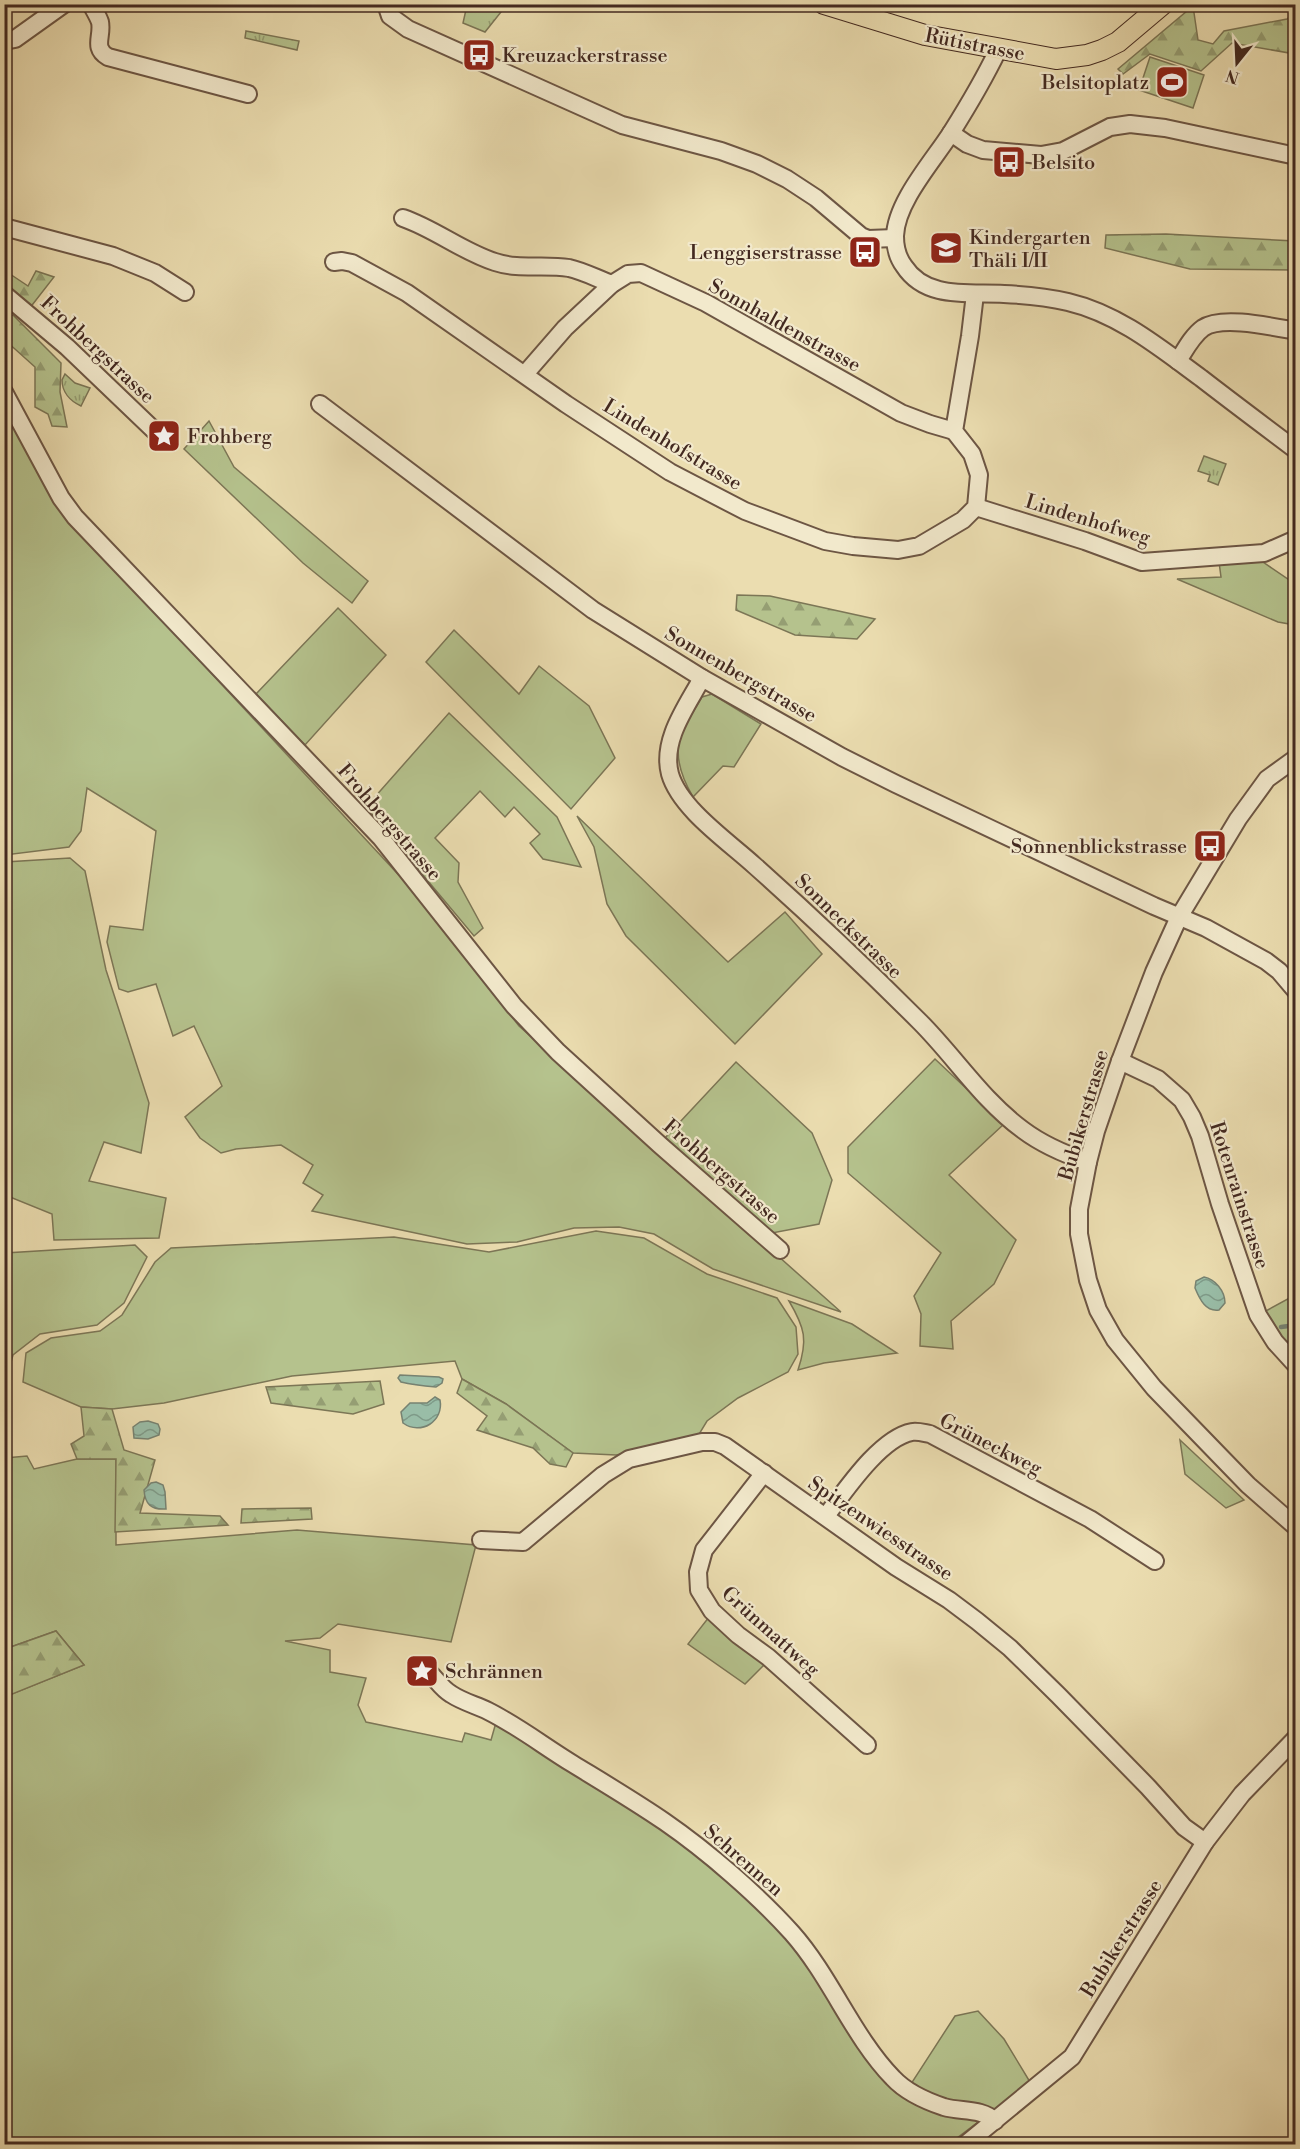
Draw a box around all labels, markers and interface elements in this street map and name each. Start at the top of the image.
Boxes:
street label: Rütistrasse [923,24,1027,67]
north arrow [1207,33,1267,93]
bus stop icon: Kreuzackerstrasse [461,37,497,73]
place label: Kreuzackerstrasse [502,44,668,69]
sports icon: Belsitoplatz [1154,64,1190,100]
text: N [1223,65,1242,88]
place label: Belsitoplatz [1040,71,1149,96]
bus stop icon: Belsito [991,144,1027,180]
place label: Belsito [1031,151,1095,176]
place label: Kindergarten Thäli I/II [969,226,1091,274]
school or university icon: Kindergarten Thäli I/II [928,230,964,266]
bus stop icon: Lenggiserstrasse [847,234,883,270]
place label: Lenggiserstrasse [690,241,842,266]
street label: Sonnhaldenstrasse [704,274,865,379]
street label: Frohbergstrasse [35,291,159,409]
street label: Lindenhofstrasse [598,394,746,497]
place icon: Frohberg [146,418,182,454]
place label: Frohberg [187,425,272,450]
street label: Lindenhofweg [1022,490,1154,551]
street label: Sonnenbergstrasse [660,622,821,729]
street label: Frohbergstrasse [331,759,447,887]
bus stop icon: Sonnenblickstrasse [1192,828,1228,864]
place label: Sonnenblickstrasse [1011,835,1187,860]
street label: Sonneckstrasse [789,869,907,985]
street label: Bubikerstrasse [1054,1047,1115,1185]
street label: Frohbergstrasse [657,1114,785,1230]
street label: Rotenrainstrasse [1203,1119,1274,1272]
street label: Grüneckweg [935,1409,1046,1482]
street label: Spitzenwiesstrasse [803,1471,957,1587]
street label: Grünmattweg [716,1582,825,1683]
place icon: Schrännen [404,1653,440,1689]
place label: Schrännen [445,1660,543,1685]
street label: Schrennen [698,1820,788,1903]
street label: Bubikerstrasse [1075,1875,1169,2003]

